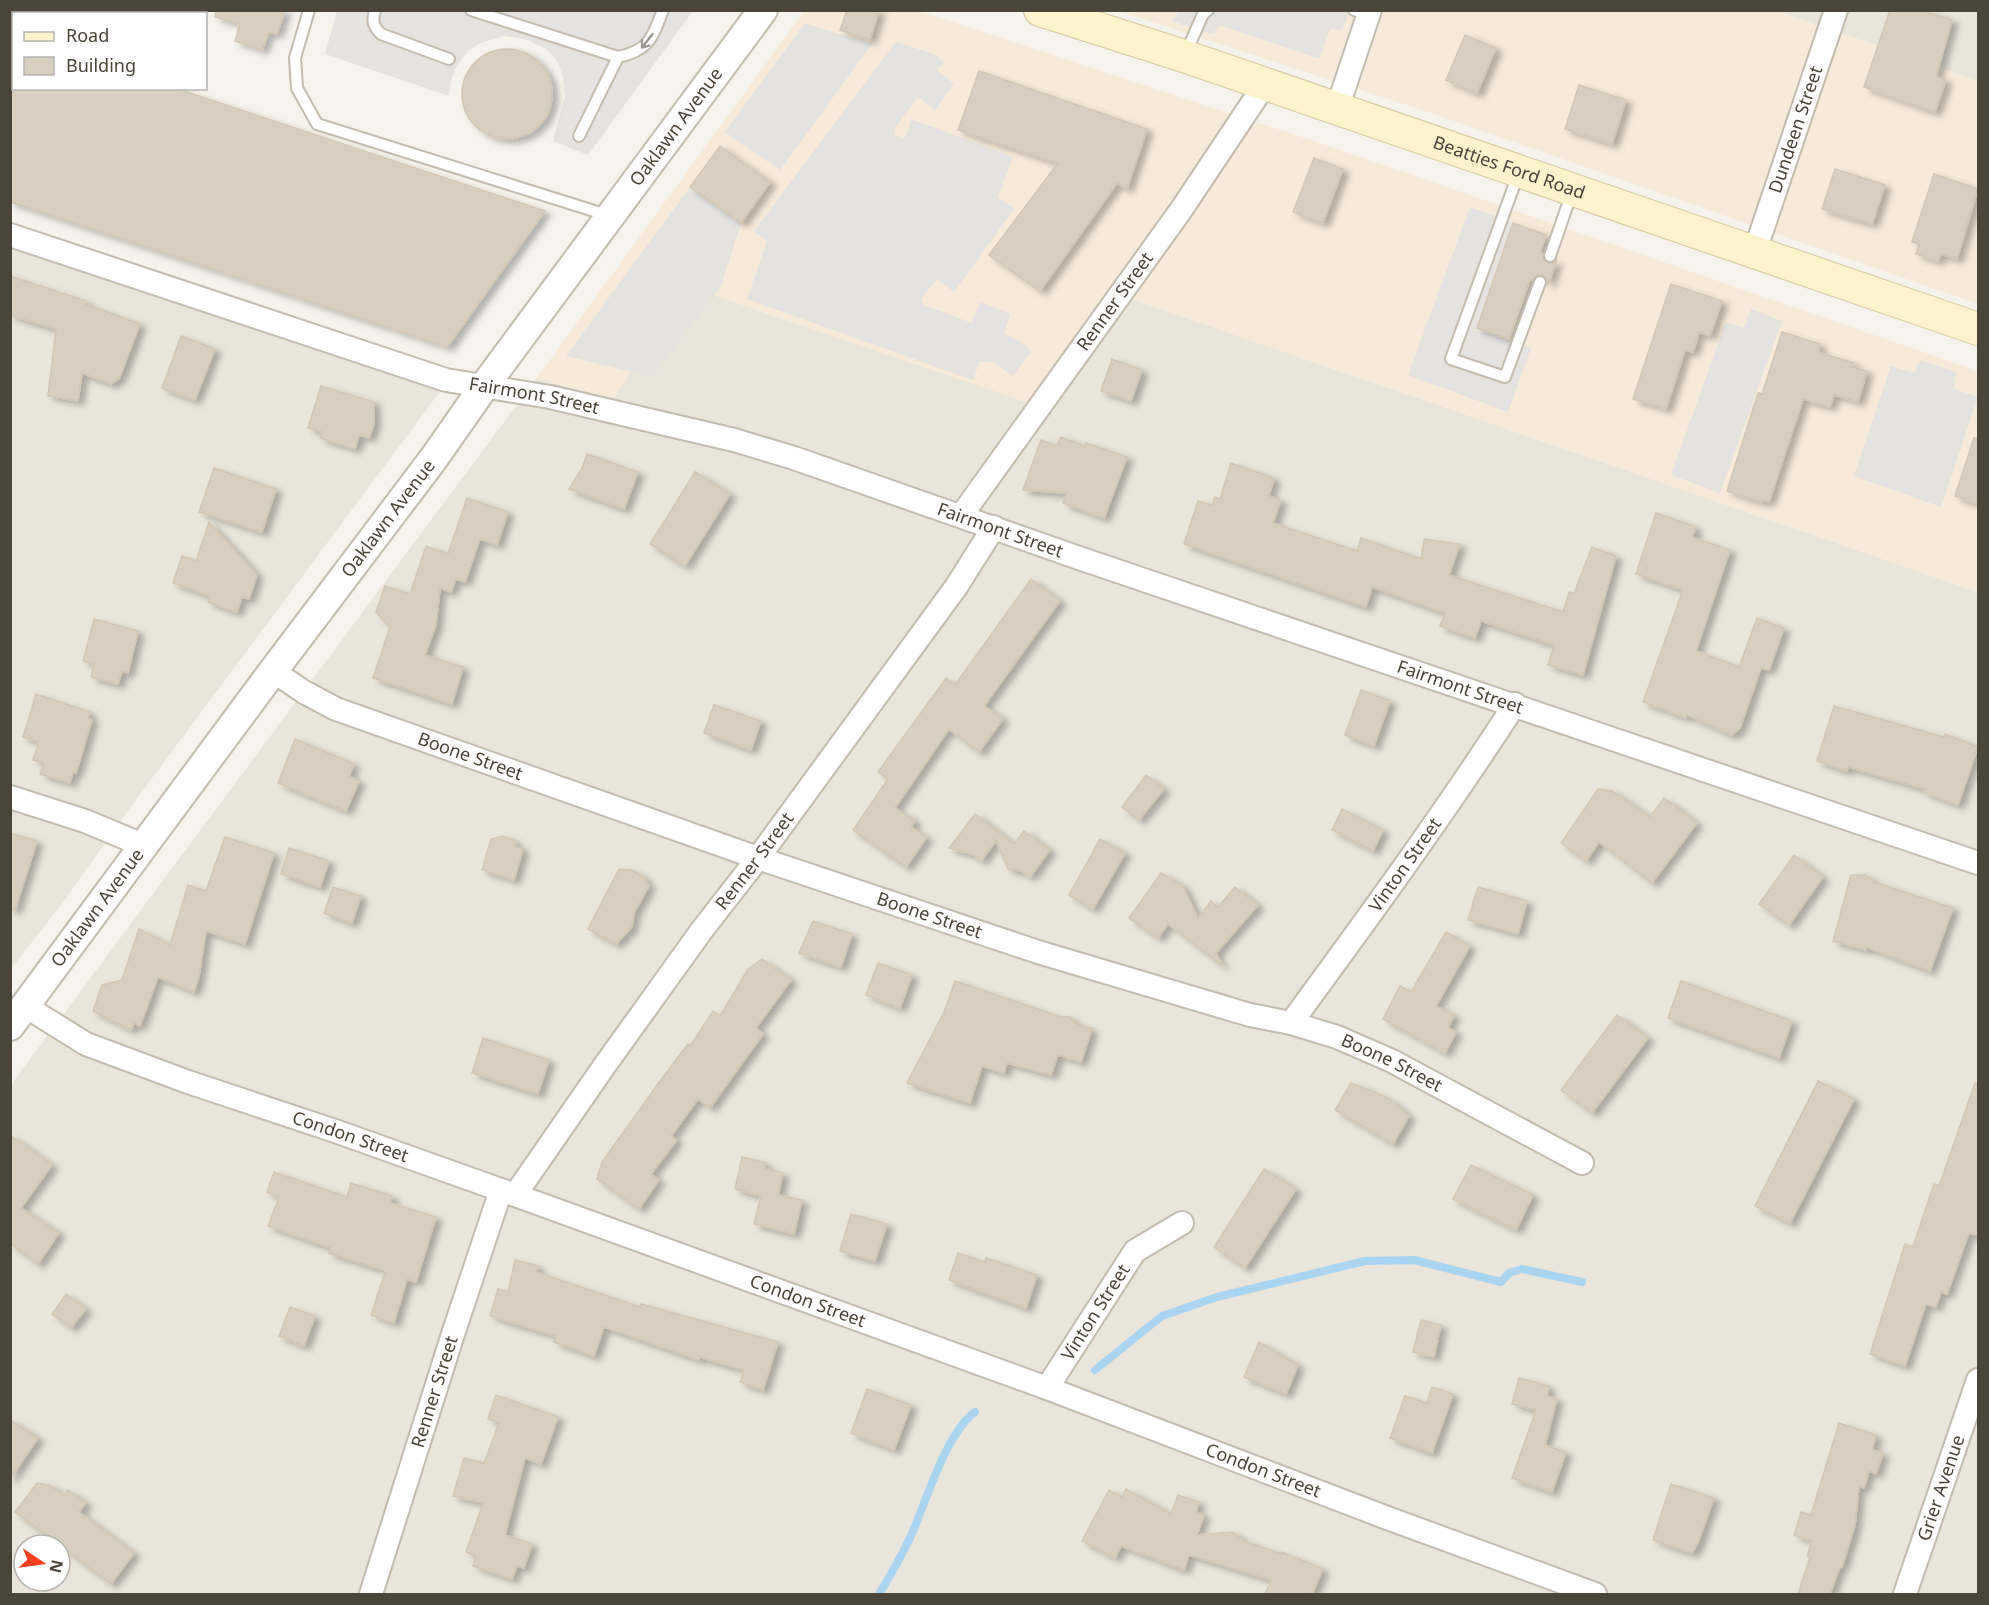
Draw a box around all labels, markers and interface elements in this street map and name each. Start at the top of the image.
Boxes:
legend [12,12,207,90]
text: Road [66,23,109,47]
one-way arrow [641,33,654,49]
text: Building [66,53,136,77]
street label: Oaklawn Avenue [624,62,727,191]
street label: Dundeen Street [1762,62,1828,196]
street label: Beatties Ford Road [1430,130,1589,204]
street label: Renner Street [1071,246,1158,355]
street label: Fairmont Street [468,371,602,419]
street label: Oaklawn Avenue [335,454,440,582]
street label: Fairmont Street [934,496,1067,563]
street label: Fairmont Street [1394,654,1527,719]
street label: Boone Street [415,726,527,785]
street label: Renner Street [709,807,799,914]
street label: Vinton Street [1363,812,1446,916]
street label: Oaklawn Avenue [45,843,149,971]
street label: Boone Street [874,886,986,944]
street label: Boone Street [1338,1027,1447,1097]
street label: Condon Street [289,1105,412,1167]
street label: Vinton Street [1055,1259,1135,1365]
street label: Condon Street [747,1268,870,1332]
street label: Renner Street [405,1332,463,1451]
street label: Grier Avenue [1911,1431,1969,1544]
street label: Condon Street [1202,1437,1325,1503]
north arrow [12,1533,72,1593]
text: N [44,1558,69,1575]

